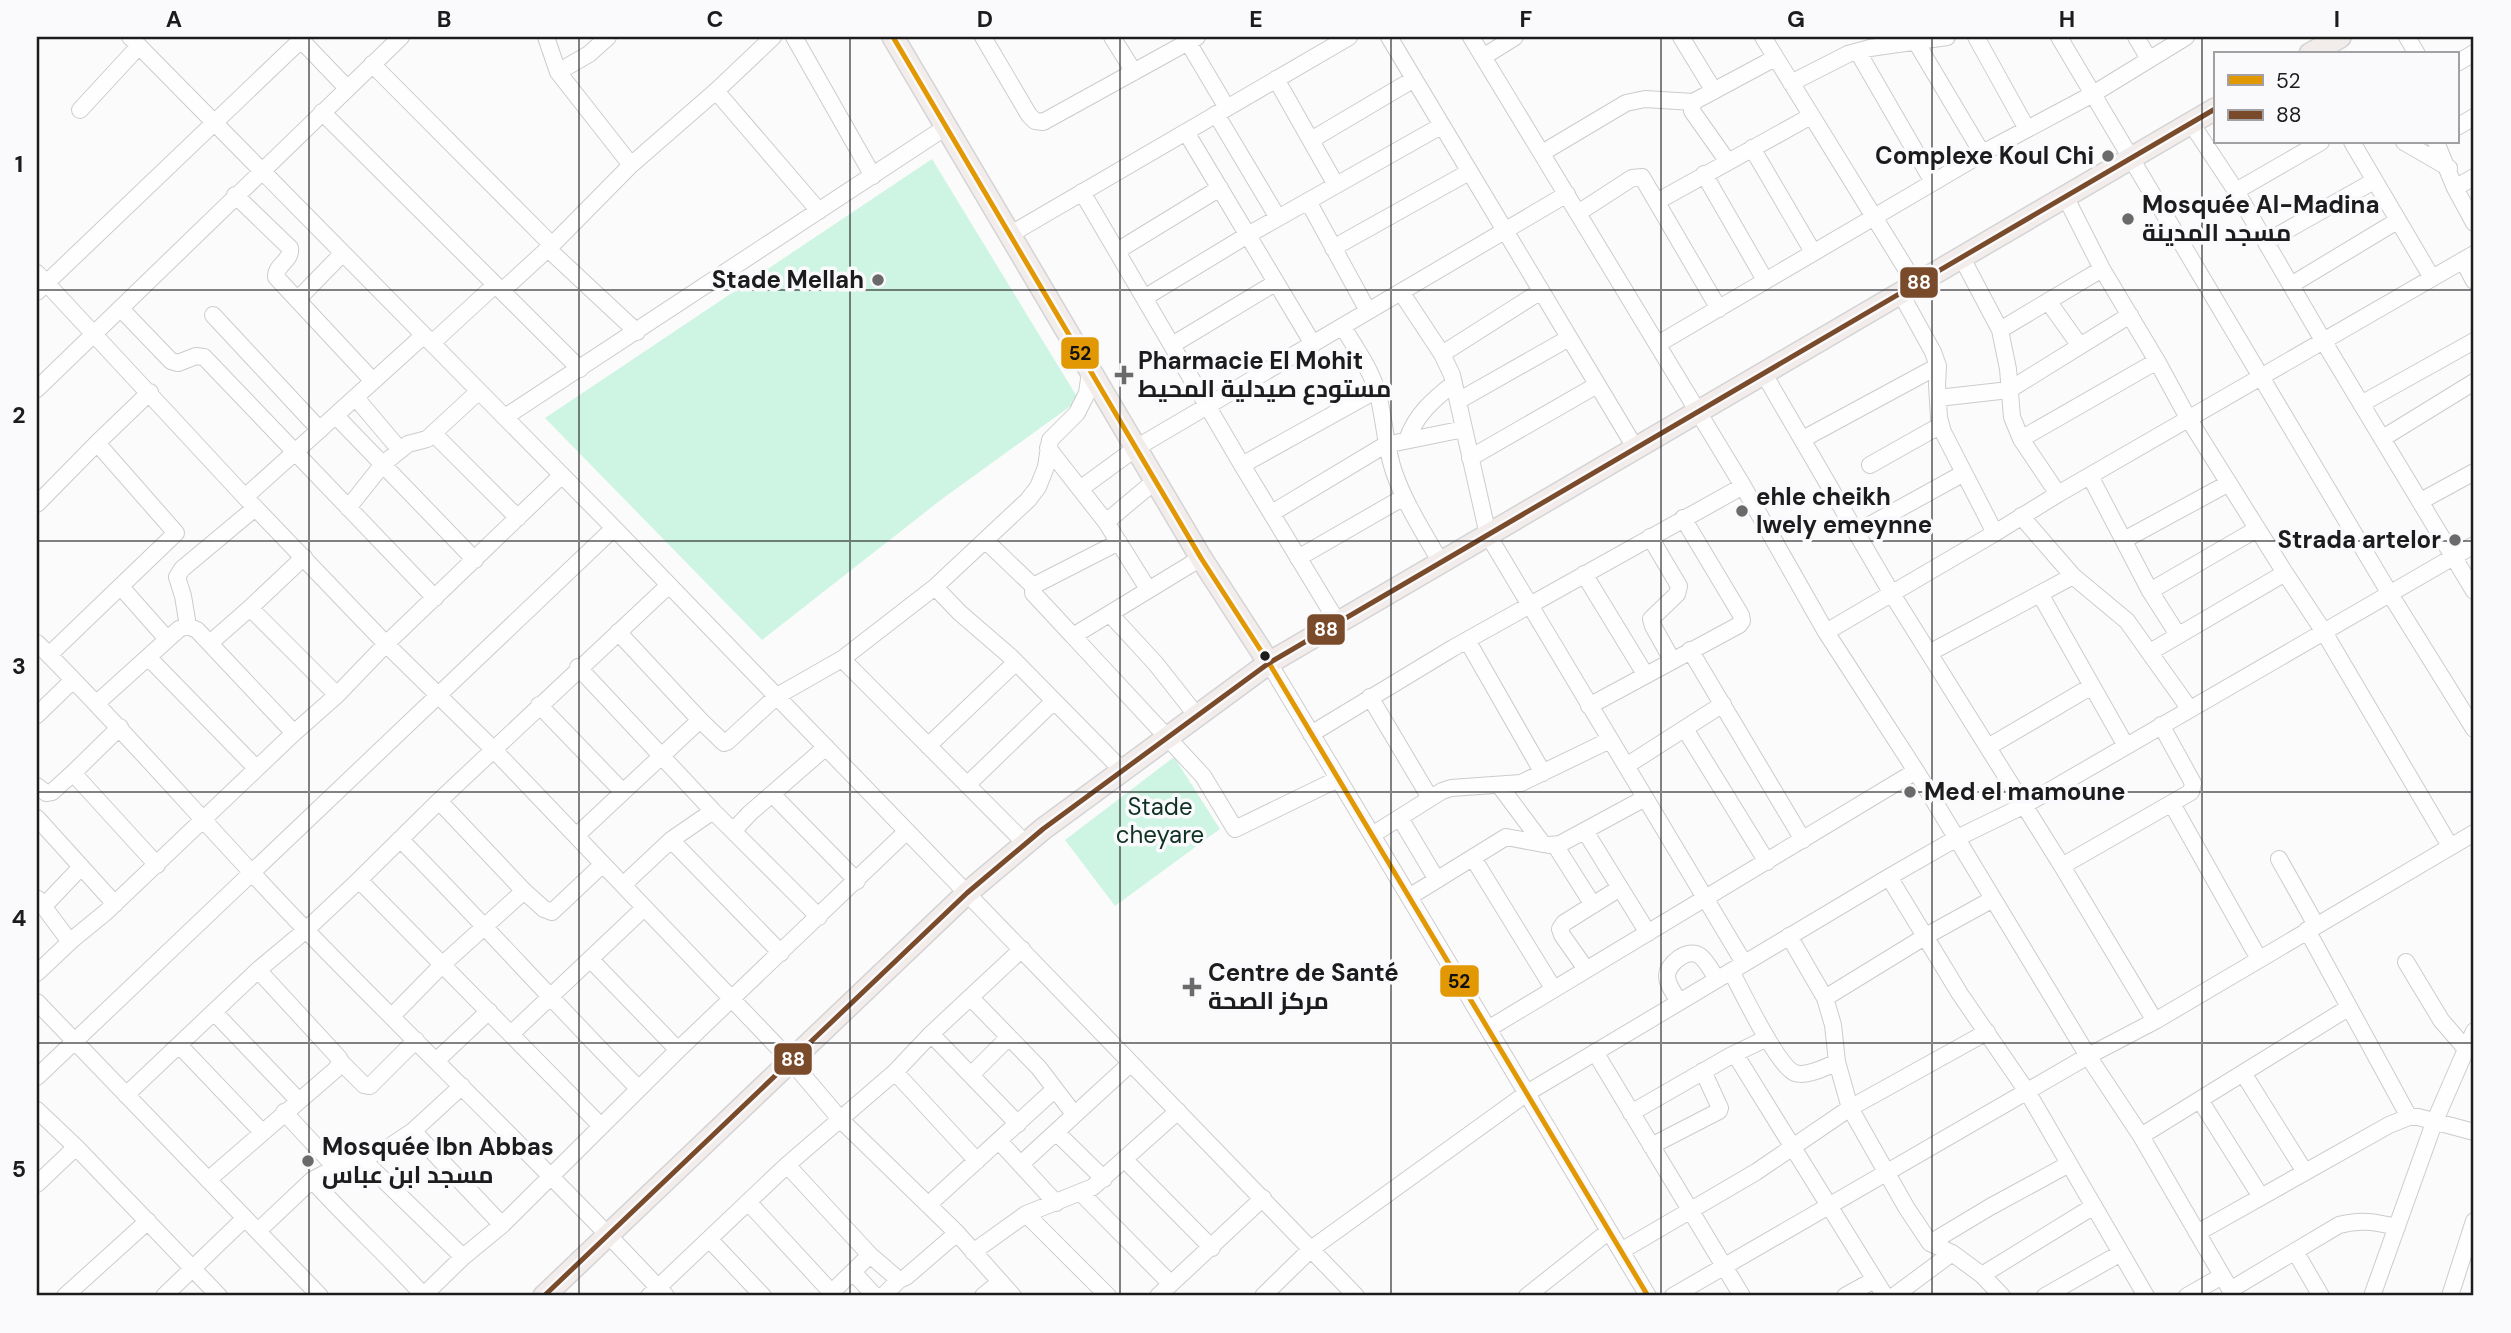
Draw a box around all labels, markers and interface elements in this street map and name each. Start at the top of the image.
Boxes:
text: A [166,4,182,34]
text: B [437,4,451,34]
text: C [707,4,723,34]
text: D [977,4,993,34]
text: E [1249,4,1263,34]
text: F [1520,4,1533,34]
text: G [1787,4,1805,34]
text: H [2059,4,2075,34]
text: I [2334,4,2340,34]
legend [2214,52,2458,144]
text: 52 [2276,67,2301,95]
text: 88 [2276,101,2302,129]
place label: Complexe Koul Chi [1875,140,2094,171]
marker: Complexe Koul Chi [2100,148,2116,164]
text: 1 [15,149,23,179]
place label: Mosquée Al-Madina مسجد المدينة [2142,189,2379,248]
marker: Mosquée Al-Madina مسجد المدينة [2120,211,2136,227]
place label: Stade Mellah [712,264,864,295]
line badge: 88 [1899,266,1939,299]
text: 88 [1907,270,1931,295]
marker: Stade Mellah [870,272,886,288]
line badge: 52 [1060,336,1100,370]
text: 52 [1069,341,1091,366]
place label: Pharmacie El Mohit مستودع صيدلية المحيط [1138,345,1391,405]
marker: Pharmacie El Mohit مستودع صيدلية المحيط [1116,367,1132,383]
text: 2 [12,400,26,430]
place label: ehle cheikh lwely emeynne [1756,481,1932,540]
marker: ehle cheikh lwely emeynne [1734,503,1750,519]
place label: Strada artelor [2278,524,2441,555]
marker: Strada artelor [2447,532,2463,548]
line badge: 88 [1306,613,1346,646]
text: 88 [1314,617,1338,642]
unlabelled marker [1258,649,1272,663]
text: 3 [12,651,26,681]
place label: Med el mamoune [1924,776,2125,807]
marker: Med el mamoune [1902,784,1918,800]
park label: Stade cheyare [1116,791,1204,850]
text: 4 [12,903,27,933]
place label: Centre de Santé مركز الصحة [1208,957,1399,1016]
line badge: 52 [1439,964,1480,998]
text: 52 [1448,969,1470,994]
marker: Centre de Santé مركز الصحة [1182,977,1202,997]
line badge: 88 [773,1042,813,1076]
text: 88 [781,1047,805,1072]
place label: Mosquée Ibn Abbas مسجد ابن عباس [322,1131,554,1190]
marker: Mosquée Ibn Abbas مسجد ابن عباس [300,1153,316,1169]
text: 5 [12,1154,26,1184]

